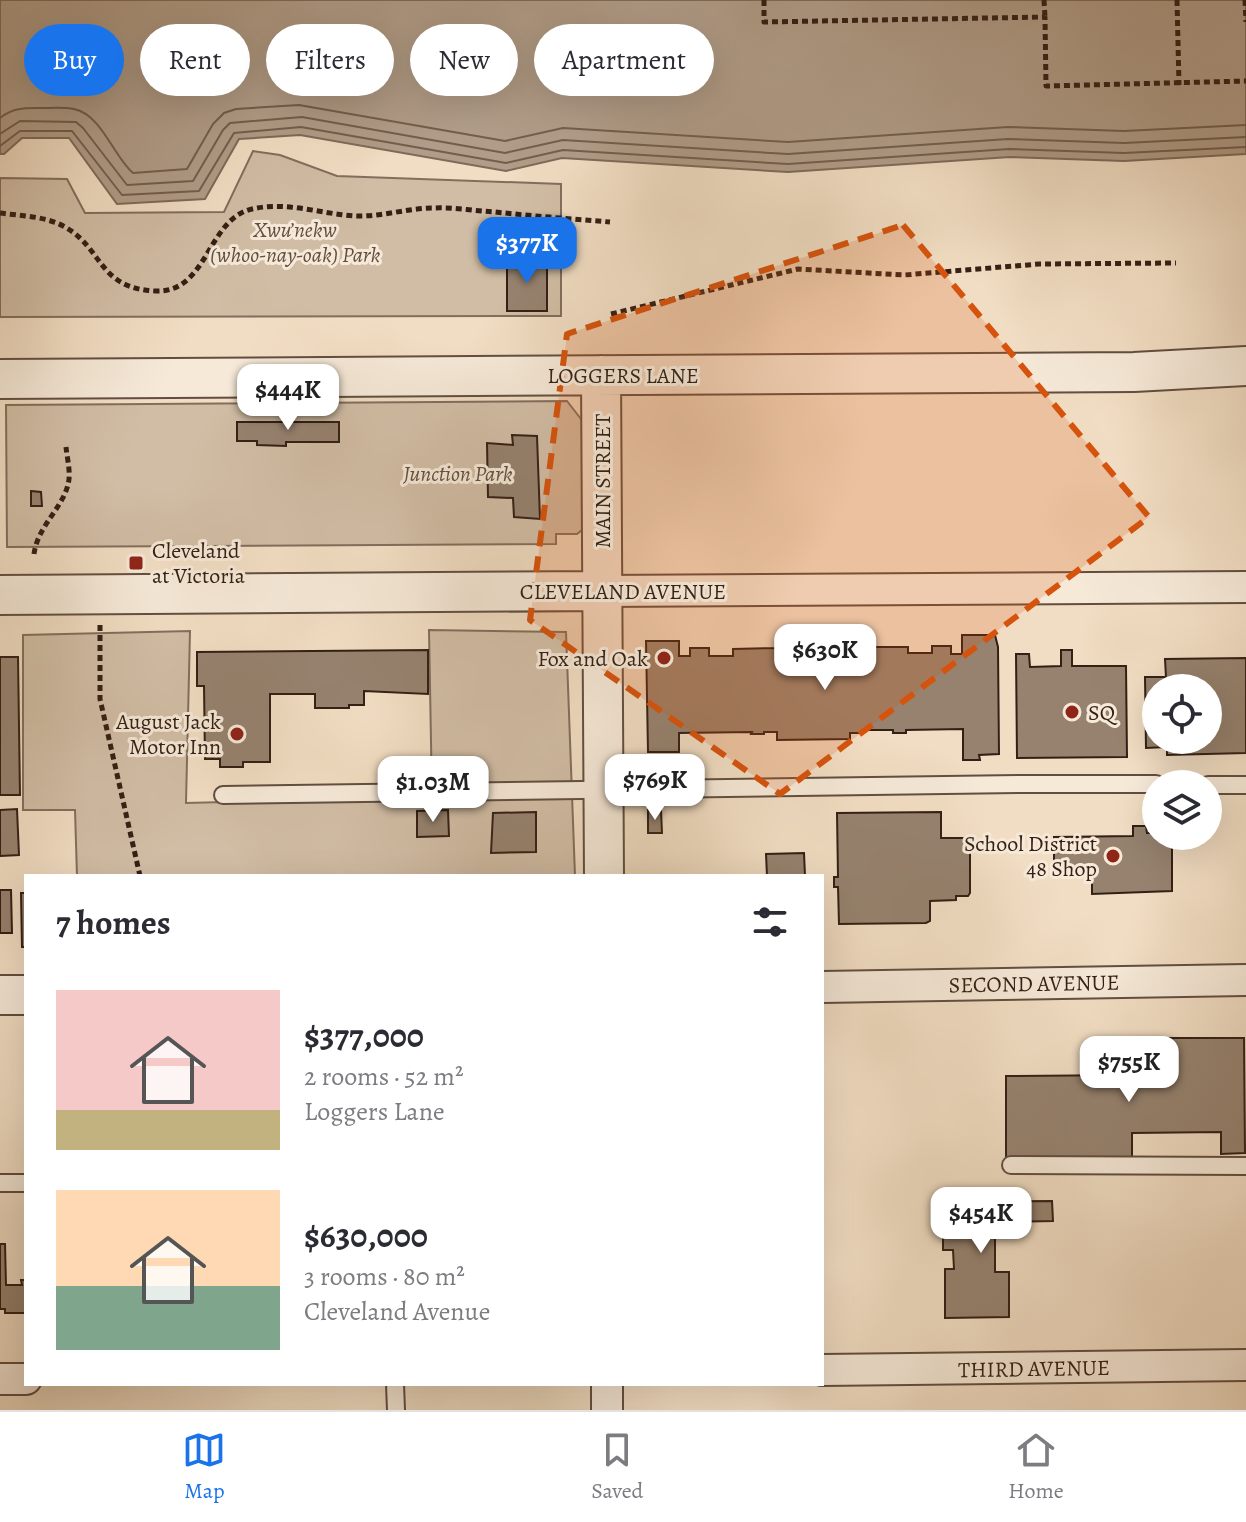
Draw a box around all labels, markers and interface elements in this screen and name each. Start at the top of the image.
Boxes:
chip: Buy [24,24,124,96]
chip: Rent [140,24,250,96]
chip: Filters [266,24,394,96]
chip: New [410,24,518,96]
chip: Apartment [534,24,714,96]
park label: Xwu’nekw (whoo-nay-oak) Park [210,215,380,270]
pin: $377K [471,217,583,285]
text: $377K [496,225,558,260]
street label: LOGGERS LANE [547,361,699,391]
pin: $444K [232,364,344,432]
text: $444K [255,372,321,407]
street label: MAIN STREET [588,414,618,548]
park label: Junction Park [402,459,513,489]
place label: Cleveland at Victoria [152,536,246,591]
marker: Cleveland at Victoria [127,554,145,572]
street label: CLEVELAND AVENUE [520,577,726,607]
pin: $630K [769,624,881,692]
text: $630K [792,632,858,667]
place label: Fox and Oak [538,644,648,674]
marker: Fox and Oak [655,649,673,667]
map controls [1142,674,1222,850]
button: locate [1142,674,1222,754]
place label: SQ [1088,698,1118,728]
marker: SQ [1063,703,1081,721]
place label: August Jack Motor Inn [115,707,221,762]
marker: August Jack Motor Inn [228,725,246,743]
pin: $769K [599,754,711,822]
pin: $1.03M [368,756,498,824]
text: $769K [623,762,687,797]
text: $1.03M [396,764,470,799]
button: layers [1142,770,1222,850]
place label: School District 48 Shop [964,829,1097,884]
marker: School District 48 Shop [1104,847,1122,865]
text: 7 homes [56,899,171,946]
icon: filters [748,900,792,944]
street label: SECOND AVENUE [948,968,1120,1000]
text: $377,000 [304,1012,424,1059]
icon: home [120,1022,216,1118]
pin: $755K [1073,1036,1185,1104]
text: $755K [1098,1044,1160,1079]
text: 2 rooms · 52 m² [304,1059,463,1094]
text: Loggers Lane [304,1094,445,1129]
pin: $454K [925,1187,1037,1255]
text: $454K [949,1195,1013,1230]
text: $630,000 [304,1212,428,1259]
icon: home [120,1222,216,1318]
text: 3 rooms · 80 m² [304,1259,465,1294]
text: Cleveland Avenue [304,1294,490,1329]
street label: THIRD AVENUE [958,1353,1110,1385]
tab: Map [182,1428,226,1506]
tab: Saved [591,1428,643,1506]
tab: Home [1008,1428,1064,1506]

